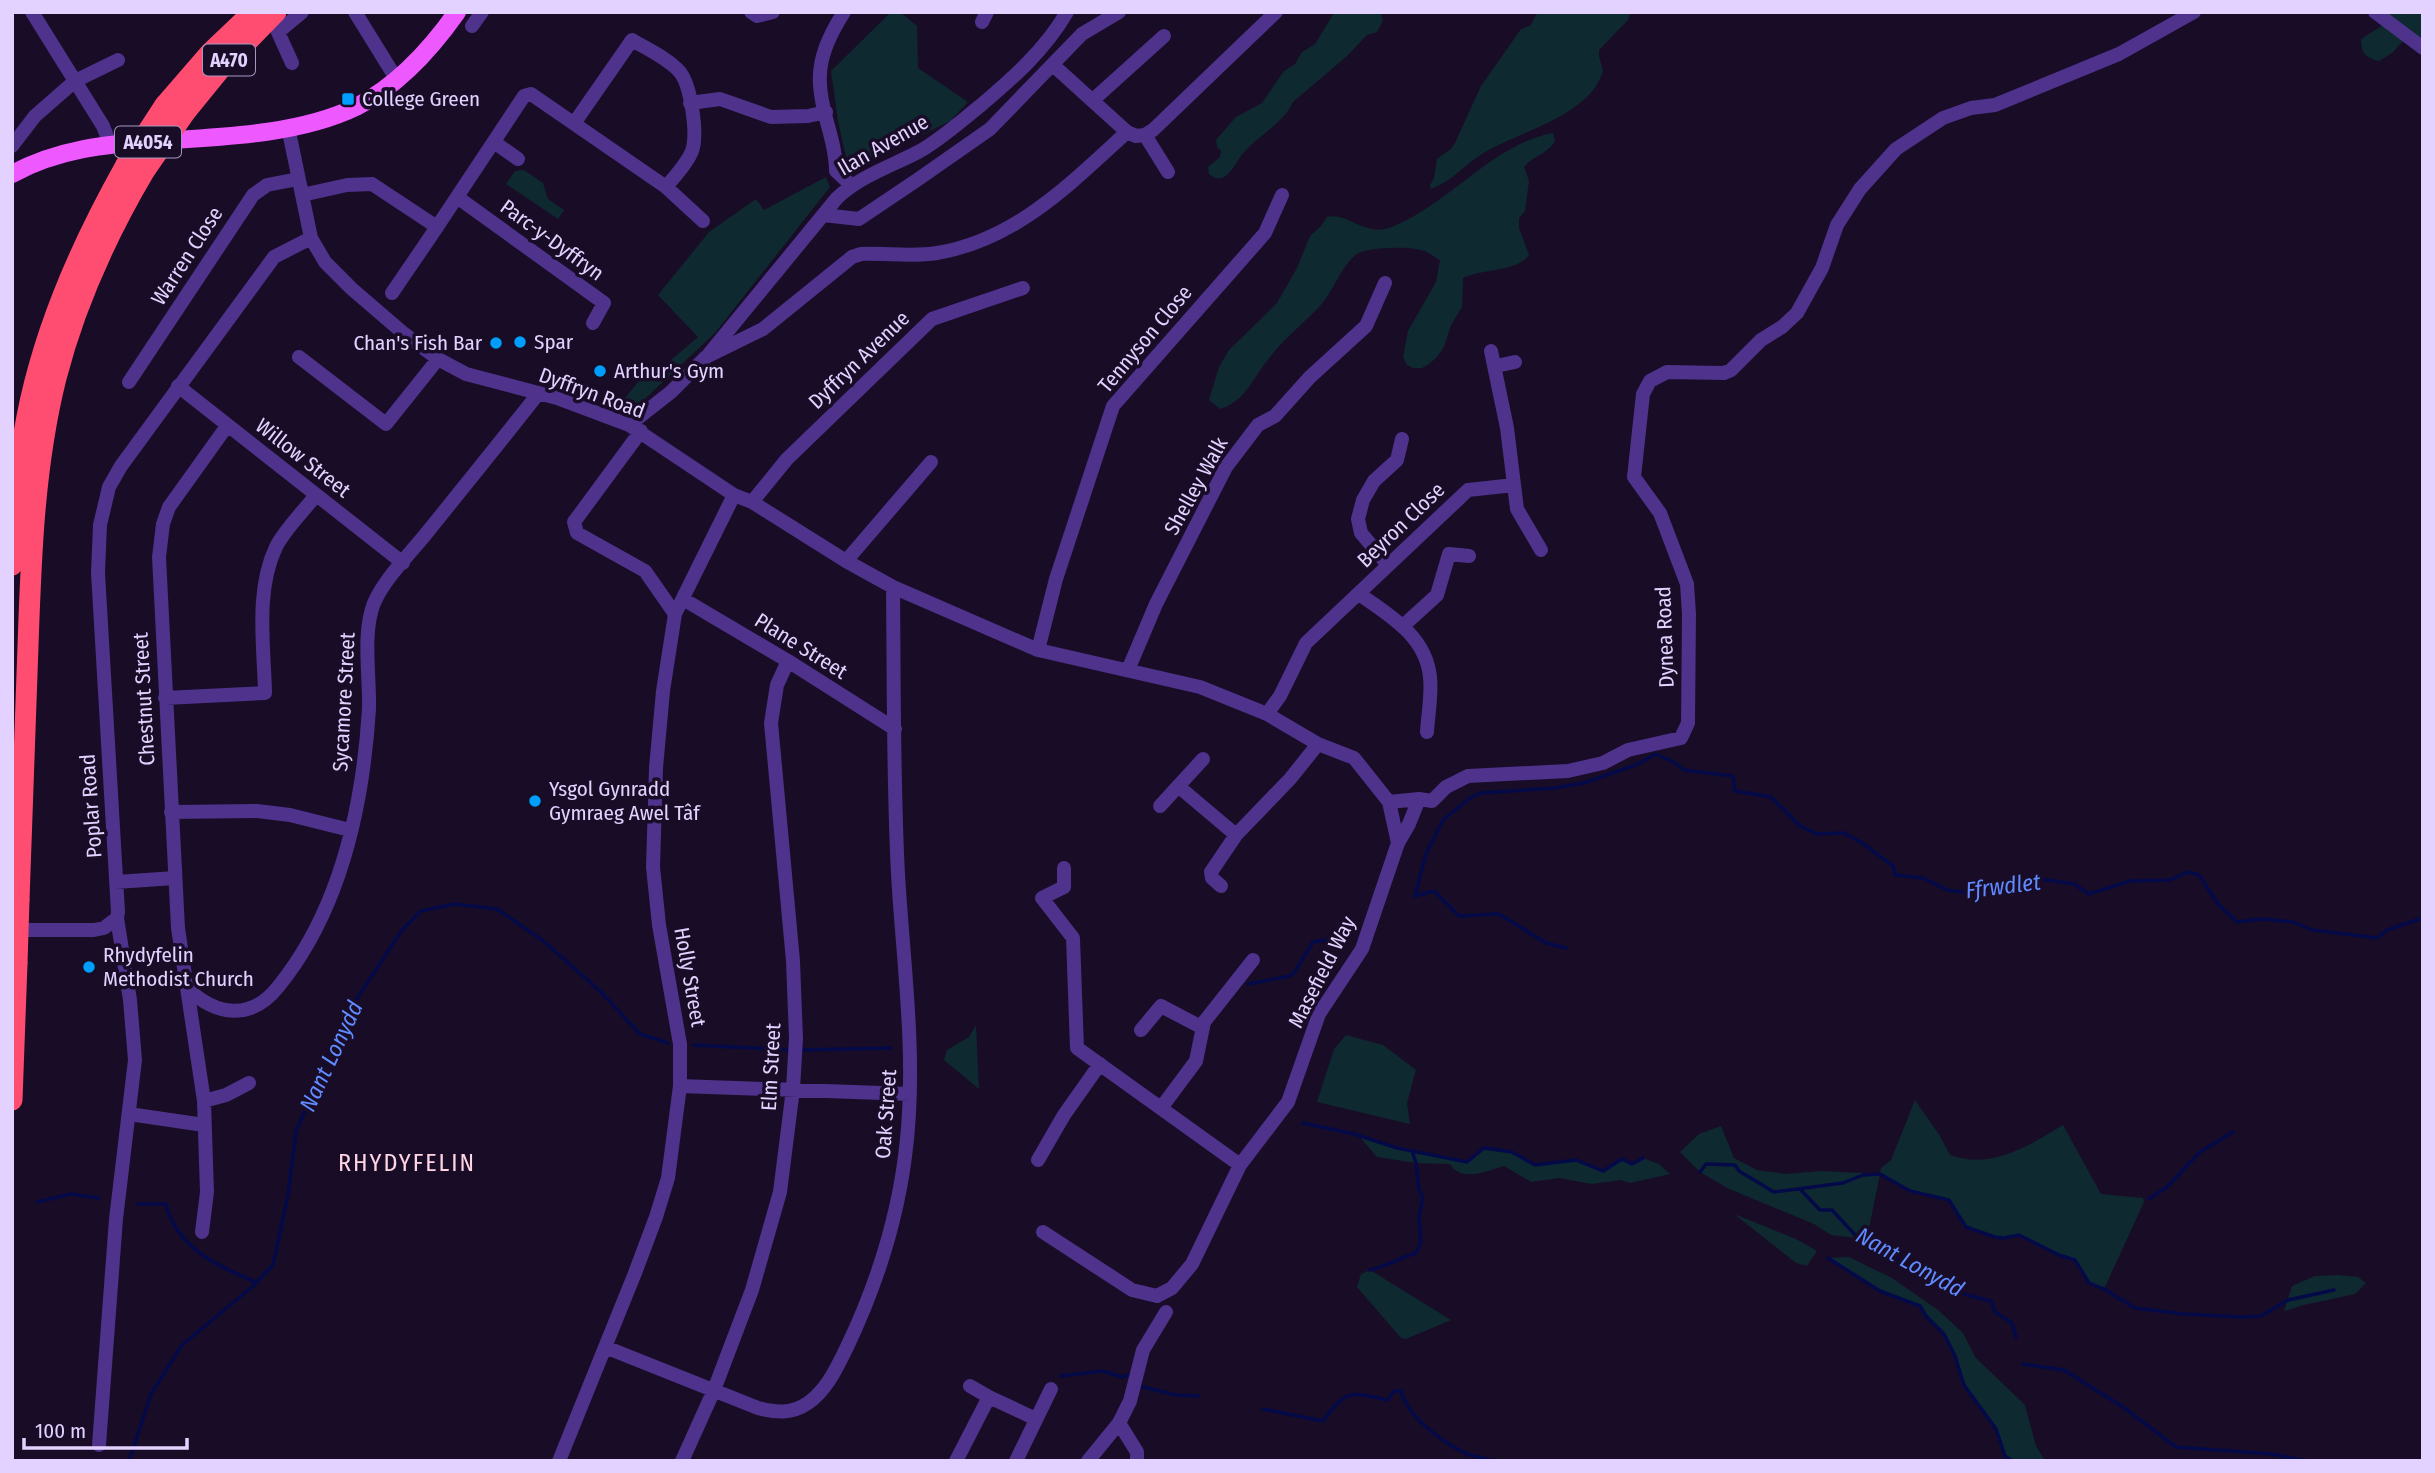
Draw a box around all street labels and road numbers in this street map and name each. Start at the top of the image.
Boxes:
road number: A470 [203,44,255,76]
street label: Ilan Avenue [833,109,933,181]
road number: A4054 [115,126,181,158]
street label: Parc-y-Dyffryn [495,194,609,286]
street label: Warren Close [146,202,228,310]
street label: Tennyson Close [1092,280,1198,398]
street label: Dyffryn Avenue [803,305,915,415]
street label: Dyffryn Road [536,362,648,424]
street label: Willow Street [250,413,356,503]
street label: Shelley Walk [1158,432,1234,540]
street label: Beyron Close [1352,477,1450,573]
street label: Dynea Road [1650,586,1680,688]
street label: Plane Street [750,607,852,685]
street label: Chestnut Street [128,632,160,766]
street label: Sycamore Street [327,632,361,772]
street label: Poplar Road [74,753,108,859]
street label: Masefield Way [1283,911,1362,1032]
street label: Holly Street [668,925,712,1029]
street label: Elm Street [756,1022,786,1112]
street label: Oak Street [870,1068,902,1160]

